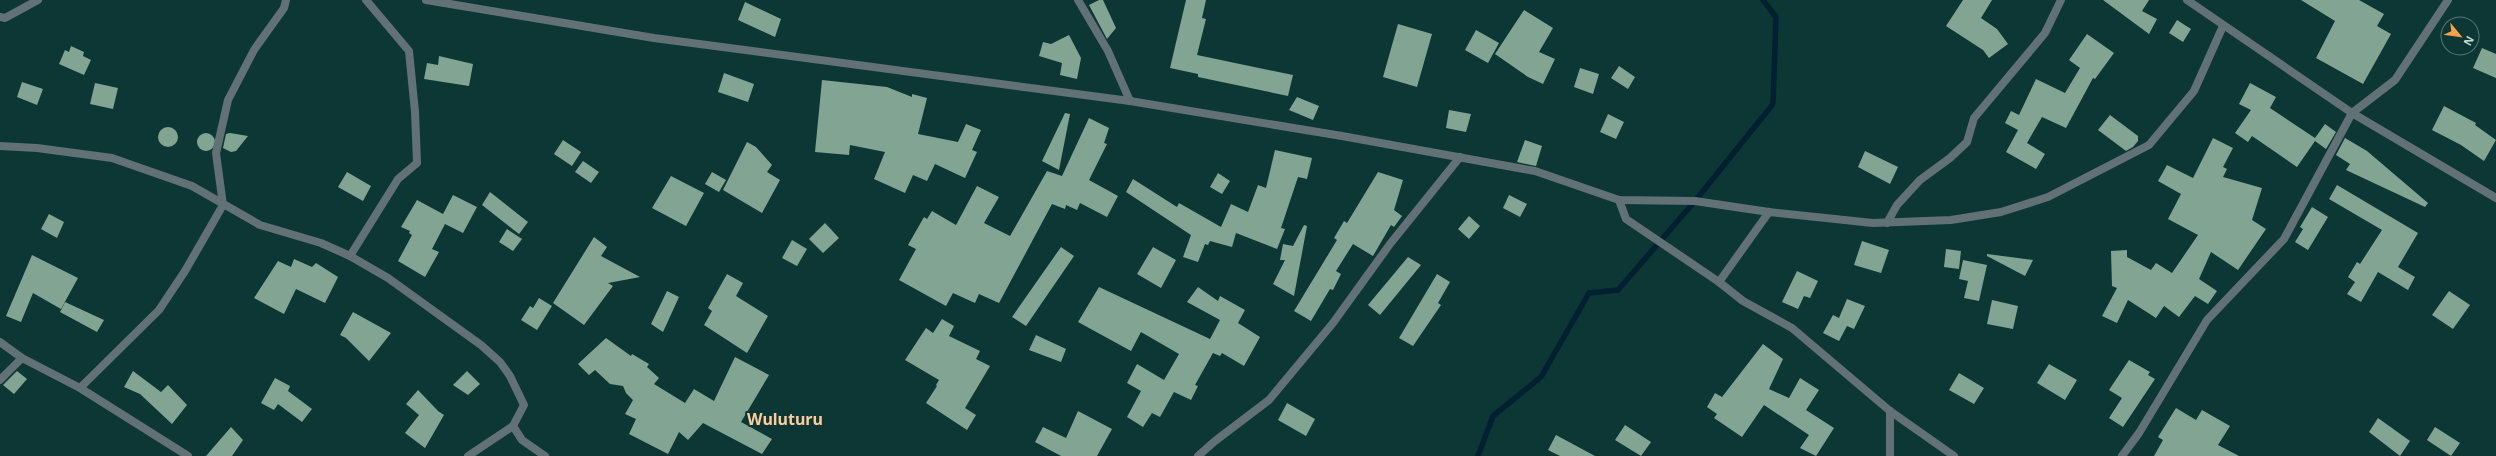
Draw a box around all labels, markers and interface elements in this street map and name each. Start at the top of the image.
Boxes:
north arrow [2440,16,2480,56]
text: N [2460,34,2478,49]
district label: Wuluturu [747,408,823,430]

